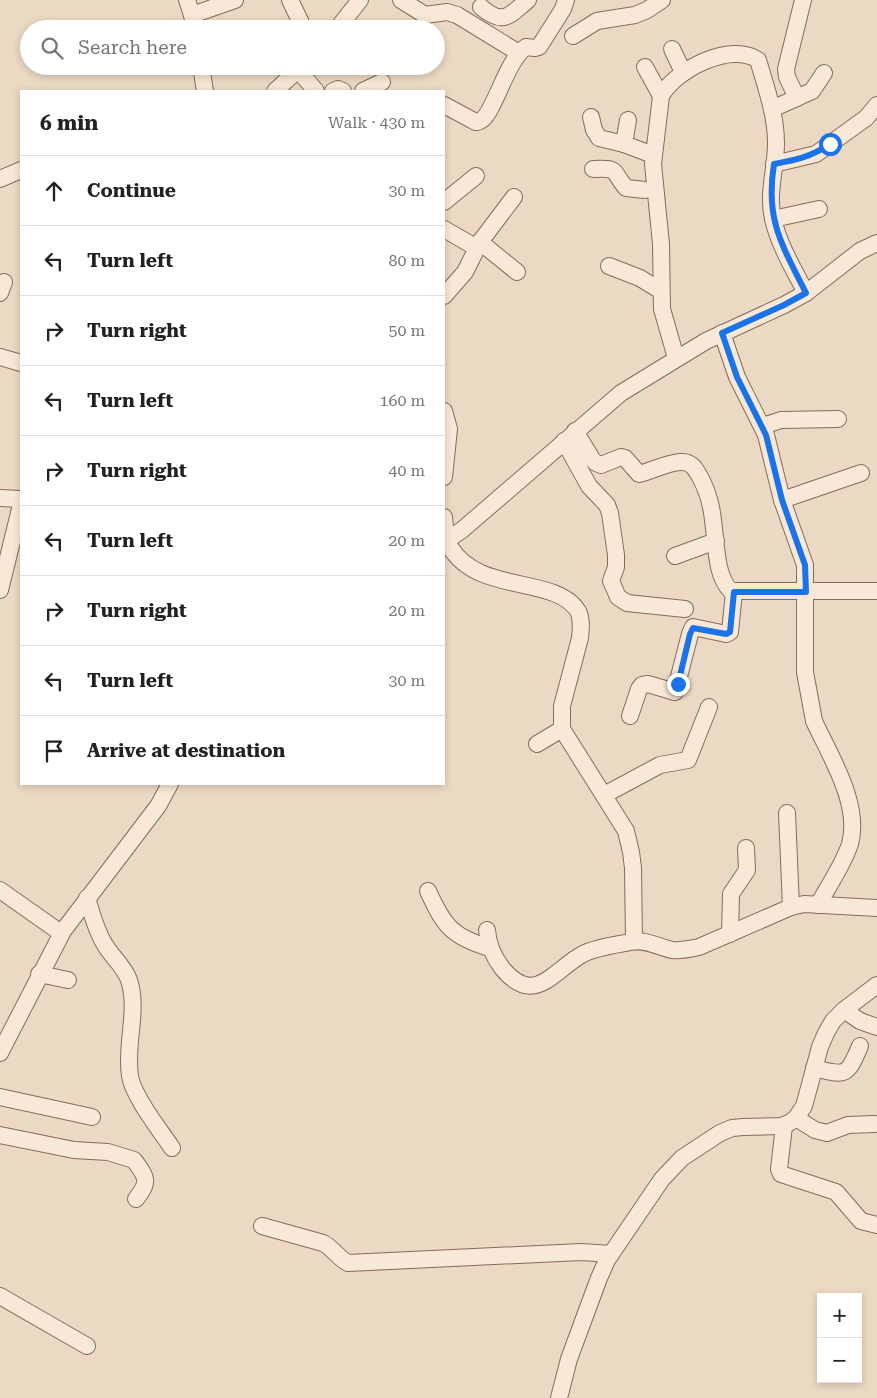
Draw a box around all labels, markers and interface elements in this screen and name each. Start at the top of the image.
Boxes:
search box [20,20,445,75]
icon: search [38,34,66,62]
text: Search here [78,36,187,59]
text: 6 min [40,111,98,135]
text: Walk · 430 m [328,113,425,132]
route start [819,133,842,156]
icon: ahead [40,177,68,205]
text: Continue [87,179,176,202]
text: 30 m [388,181,425,200]
icon: left [40,247,68,275]
text: Turn left [87,249,173,272]
text: 80 m [388,251,425,270]
icon: right [40,317,68,345]
text: Turn right [87,319,187,342]
text: 50 m [388,321,425,340]
icon: left [40,387,68,415]
text: Turn left [87,389,173,412]
text: 160 m [379,391,425,410]
icon: right [40,457,68,485]
text: Turn right [87,459,187,482]
text: 40 m [388,461,425,480]
icon: left [40,527,68,555]
text: Turn left [87,529,173,552]
text: 20 m [388,531,425,550]
icon: right [40,597,68,625]
text: Turn right [87,599,187,622]
text: 20 m [388,601,425,620]
icon: left [40,667,68,695]
text: Turn left [87,669,173,692]
text: 30 m [388,671,425,690]
route end [667,673,690,696]
icon: arrive [40,737,68,765]
text: Arrive at destination [87,739,285,762]
map controls [817,1293,862,1383]
button: + [817,1293,862,1338]
button: − [817,1338,862,1383]

